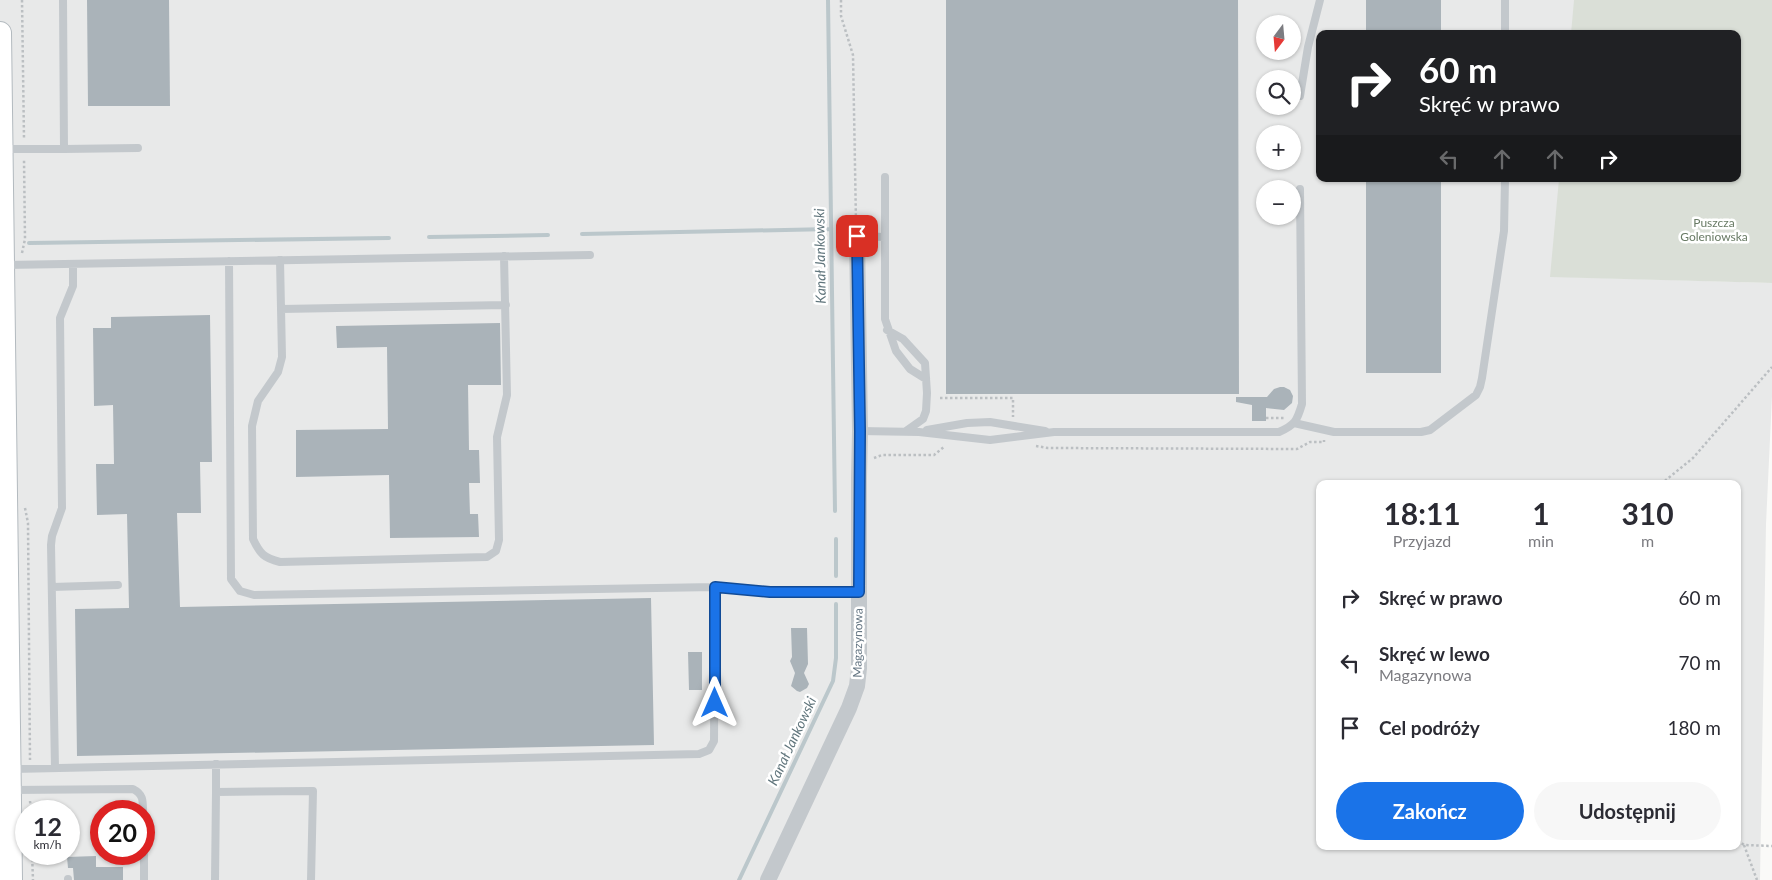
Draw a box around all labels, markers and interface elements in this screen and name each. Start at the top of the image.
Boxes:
north arrow [1256,15,1301,60]
map controls [1256,15,1301,225]
text: 60 m [1419,48,1497,90]
icon: right [1336,50,1401,115]
button: search [1256,70,1301,115]
text: Skręć w prawo [1419,90,1560,117]
button: + [1256,125,1301,170]
icon: left [1435,145,1463,173]
icon: ahead [1488,145,1516,173]
icon: ahead [1541,145,1569,173]
icon: right [1594,145,1622,173]
button: − [1256,180,1301,225]
water label: Kanał Jankowski [810,207,829,304]
pin [836,215,878,257]
park label: Puszcza Goleniowska [1680,215,1748,244]
icon: arrive [843,222,871,250]
text: 18:11 [1383,495,1461,531]
text: 1 [1532,495,1550,531]
text: 310 [1621,495,1674,531]
text: Przyjazd [1393,531,1451,550]
text: min [1528,531,1554,550]
text: m [1641,531,1654,550]
icon: right [1336,584,1364,612]
text: Skręć w prawo [1379,586,1503,609]
text: 60 m [1678,586,1721,609]
street label: Magazynowa [849,608,866,678]
text: Skręć w lewo [1379,642,1490,665]
icon: left [1336,649,1364,677]
text: 70 m [1678,651,1721,674]
text: Magazynowa [1379,665,1472,684]
position arrow [688,676,740,728]
water label: Kanał Jankowski [764,693,820,788]
icon: arrive [1336,714,1364,742]
text: Cel podróży [1379,716,1480,739]
text: 180 m [1667,716,1721,739]
button: Zakończ [1336,782,1524,840]
button: Udostępnij [1534,782,1721,840]
speed limit sign: 20 [90,800,155,865]
text: 12 [33,811,62,841]
text: km/h [33,837,62,852]

